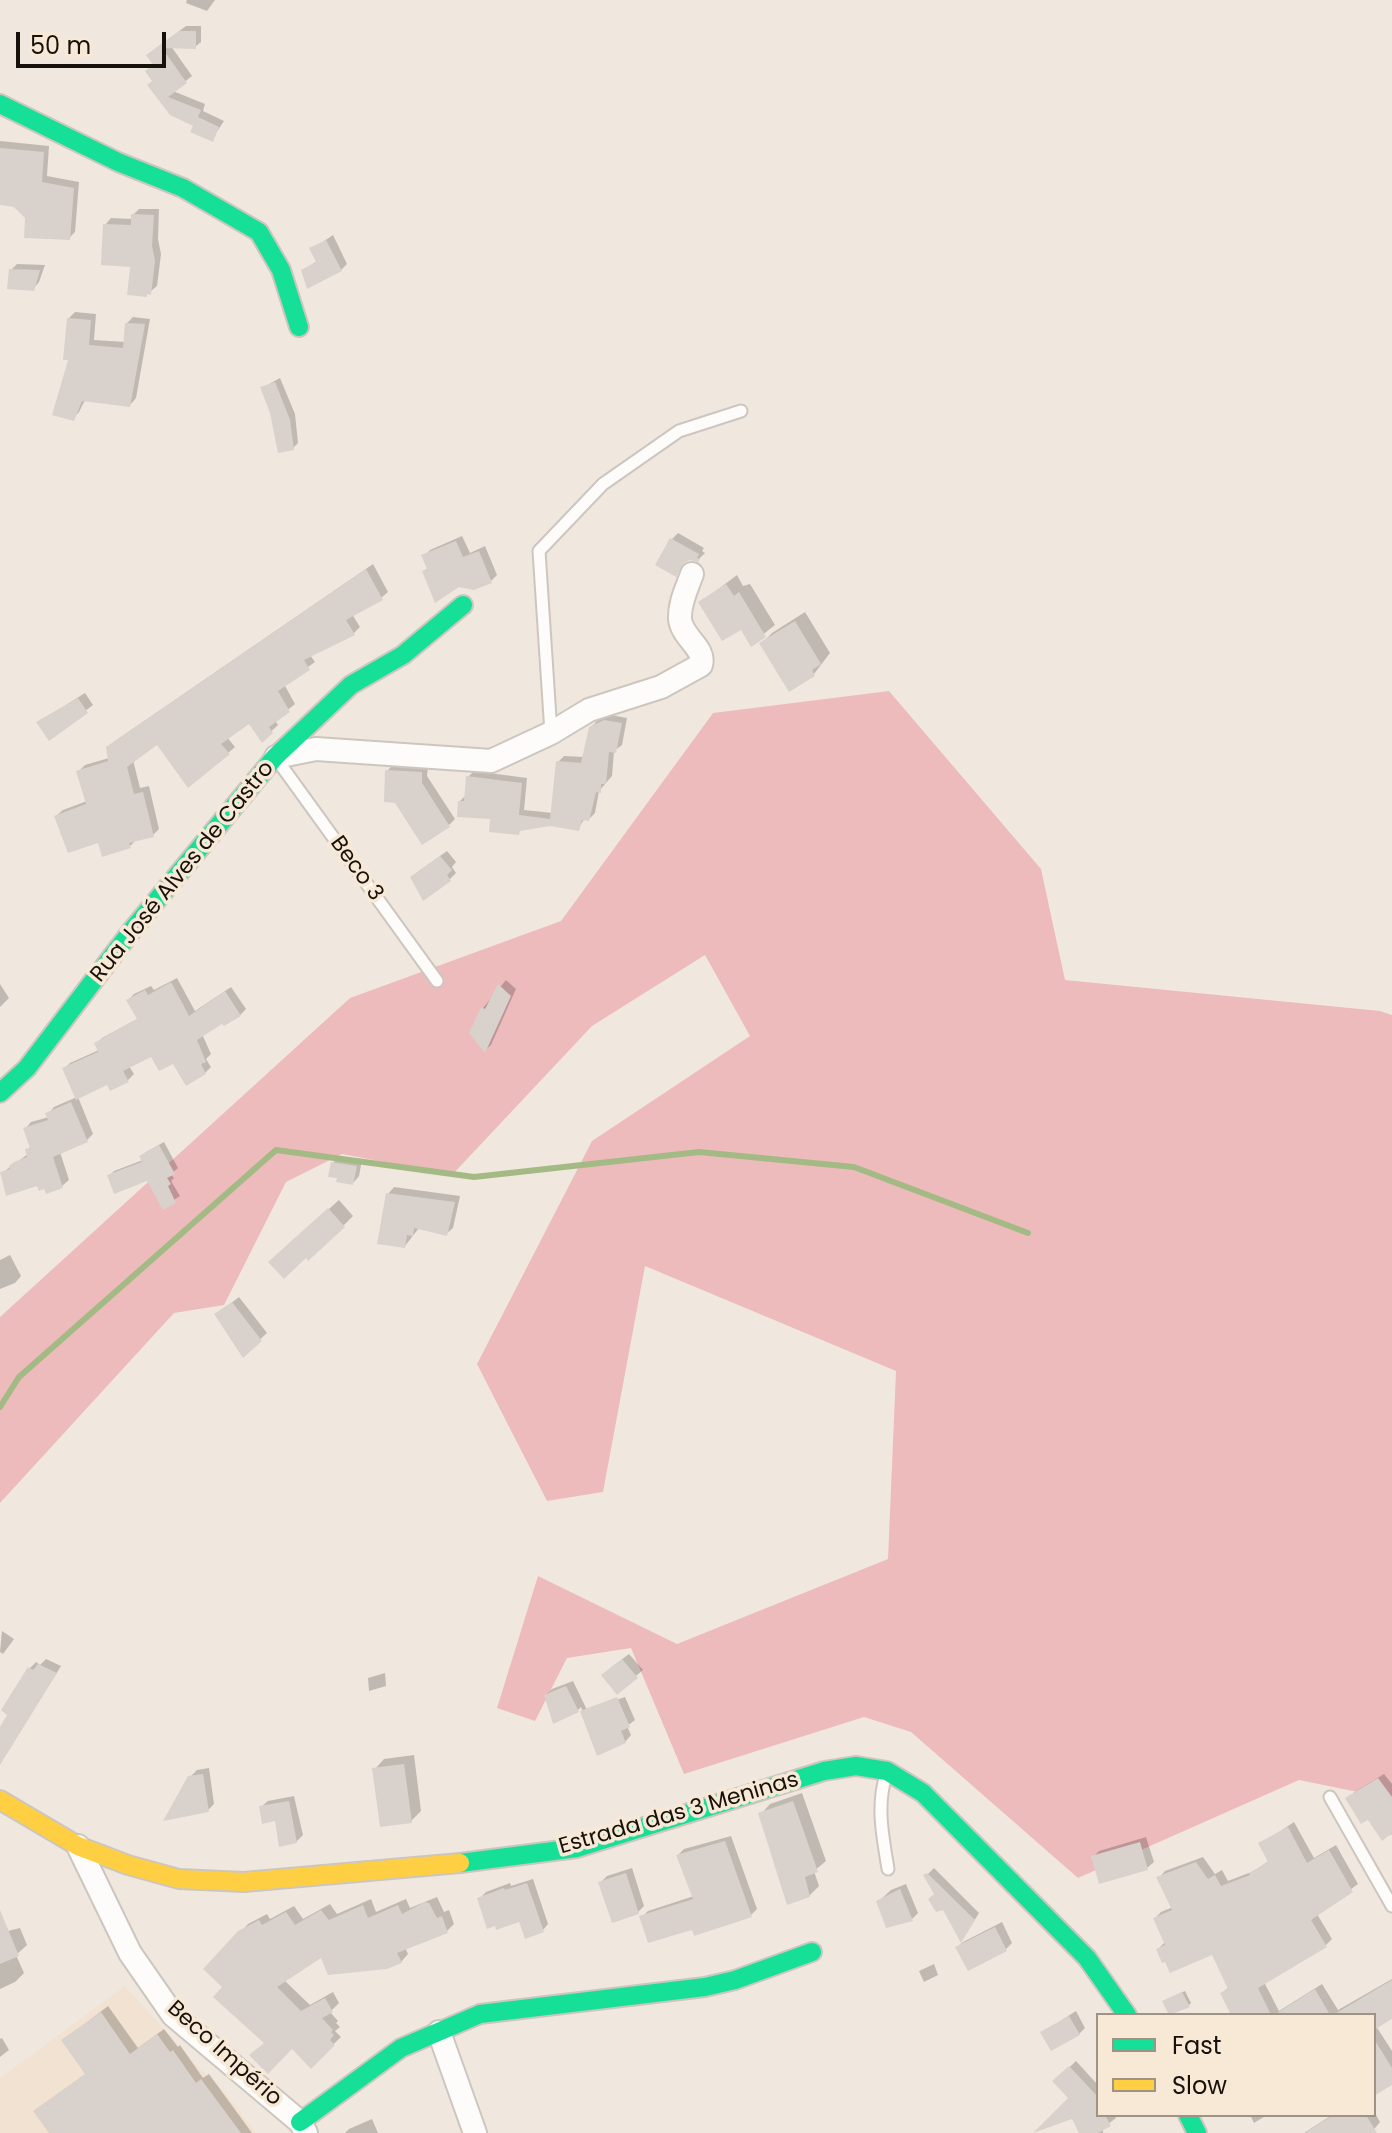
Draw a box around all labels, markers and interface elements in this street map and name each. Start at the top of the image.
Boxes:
scale bar [20,16,170,66]
text: 50 m [30,29,91,62]
street label: Rua José Alves de Castro [86,756,280,988]
street label: Beco 3 [324,832,388,906]
street label: Estrada das 3 Meninas [556,1767,802,1861]
street label: Beco Império [161,1996,287,2112]
legend [1096,2013,1376,2117]
text: Fast [1172,2029,1222,2062]
text: Slow [1172,2069,1227,2102]

